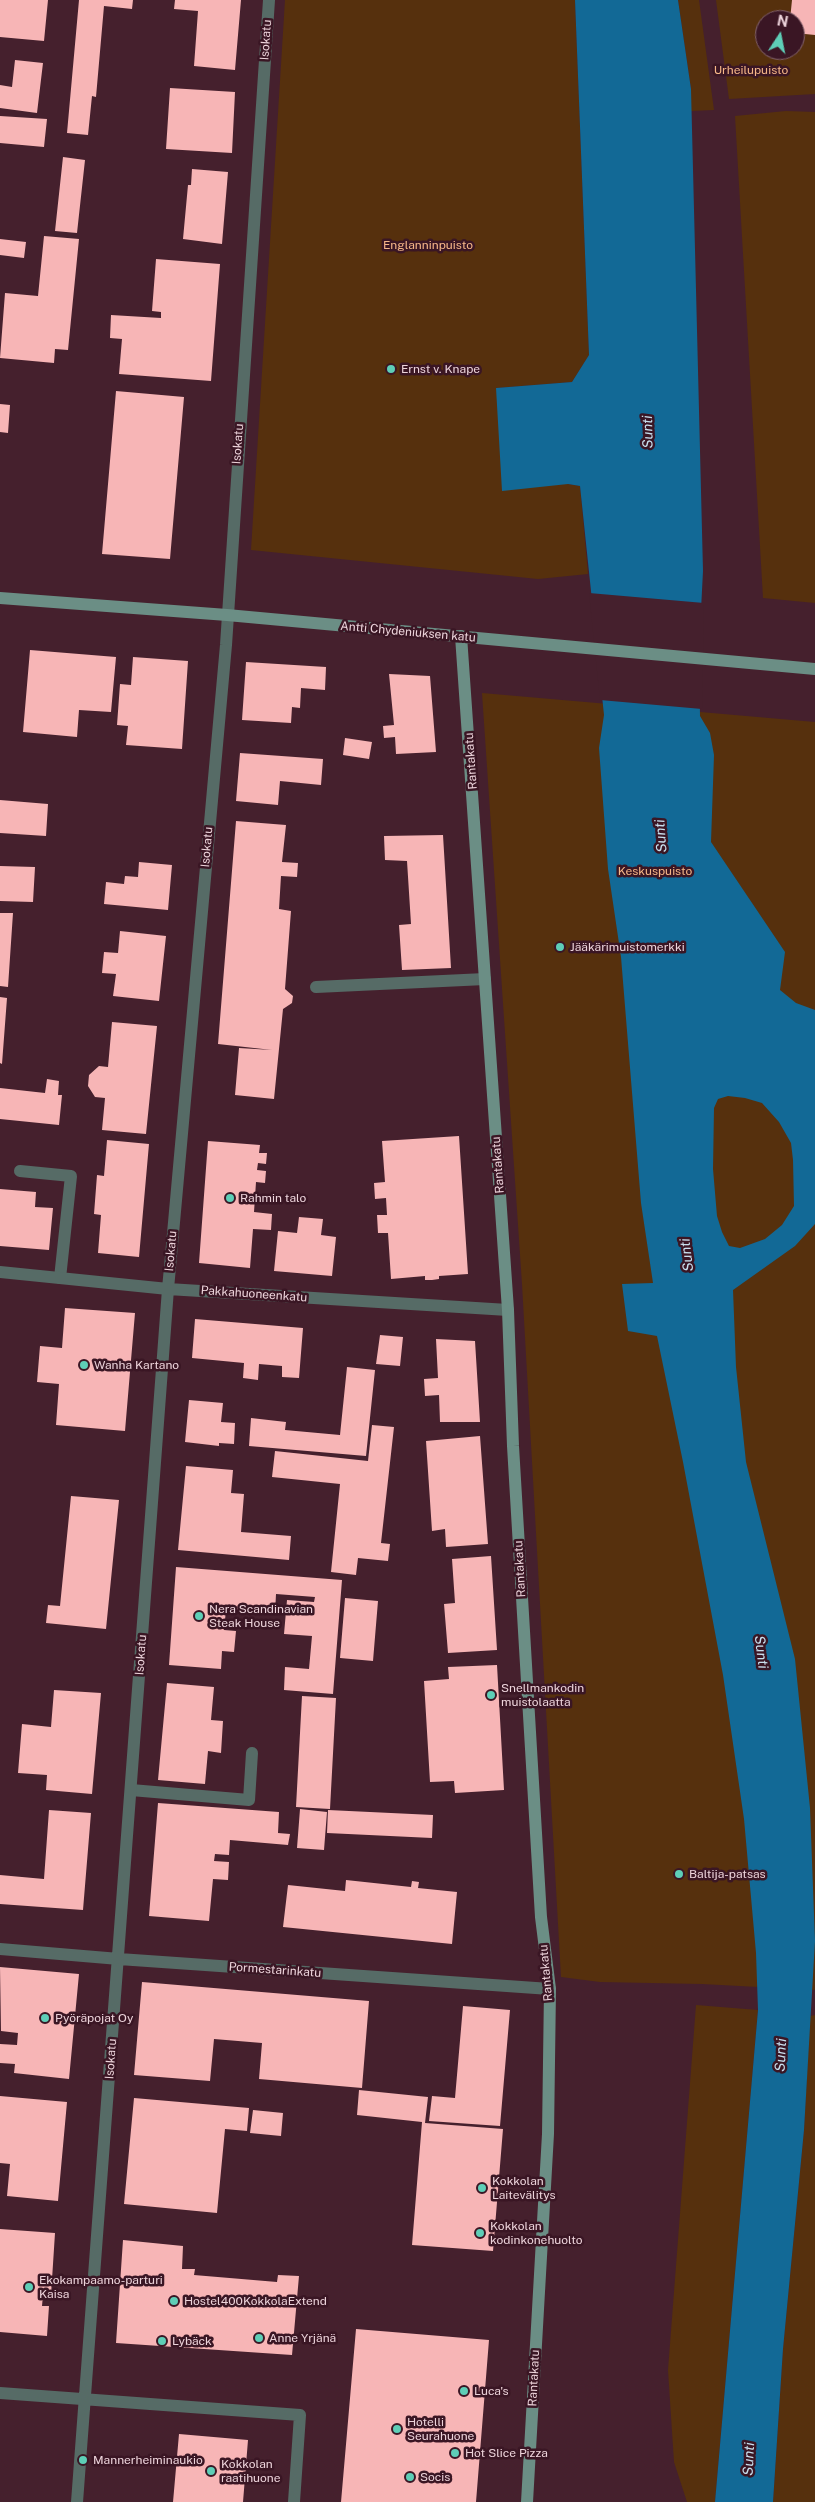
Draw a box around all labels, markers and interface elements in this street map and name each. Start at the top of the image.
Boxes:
north arrow [755,10,805,60]
text: N [776,12,790,30]
street label: Isokatu [257,19,275,61]
park label: Urheilupuisto [714,63,788,77]
park label: Englanninpuisto [383,238,473,252]
place label: Ernst v. Knape [401,362,480,376]
marker: Ernst v. Knape [385,363,397,375]
water label: Sunti [639,415,657,449]
street label: Isokatu [229,423,247,465]
street label: Antti Chydeniuksen katu [340,619,476,645]
street label: Rantakatu [462,732,480,790]
water label: Sunti [651,819,671,853]
street label: Isokatu [198,826,216,868]
park label: Keskuspuisto [618,864,692,878]
place label: Jääkärimuistomerkki [570,940,685,954]
marker: Jääkärimuistomerkki [554,941,566,953]
street label: Rantakatu [489,1136,507,1194]
place label: Rahmin talo [240,1191,306,1205]
marker: Rahmin talo [224,1192,236,1204]
street label: Isokatu [162,1230,180,1272]
water label: Sunti [677,1237,697,1273]
street label: Pakkahuoneenkatu [200,1283,308,1305]
place label: Wanha Kartano [94,1358,179,1372]
marker: Wanha Kartano [78,1359,90,1371]
street label: Rantakatu [511,1540,529,1598]
place label: Nera Scandinavian Steak House [209,1602,313,1630]
marker: Nera Scandinavian Steak House [193,1610,205,1622]
street label: Isokatu [132,1634,150,1676]
water label: Sunti [751,1634,771,1670]
place label: Snellmankodin muistolaatta [501,1681,584,1709]
marker: Snellmankodin muistolaatta [485,1689,497,1701]
place label: Baltija-patsas [689,1867,766,1881]
marker: Baltija-patsas [673,1868,685,1880]
street label: Rantakatu [536,1944,556,2002]
street label: Pormestarinkatu [228,1960,322,1980]
place label: Pyöräpojat Oy [55,2011,133,2025]
marker: Pyöräpojat Oy [39,2012,51,2024]
street label: Isokatu [102,2038,120,2080]
water label: Sunti [772,2038,790,2072]
place label: Kokkolan Laitevälitys [492,2174,556,2202]
marker: Kokkolan Laitevälitys [476,2182,488,2194]
place label: Kokkolan kodinkonehuolto [490,2219,583,2247]
marker: Kokkolan kodinkonehuolto [474,2227,486,2239]
place label: Ekokampaamo-parturi Kaisa [39,2273,163,2301]
marker: Ekokampaamo-parturi Kaisa [23,2281,35,2293]
place label: Hostel400KokkolaExtend [184,2294,327,2308]
marker: Hostel400KokkolaExtend [168,2295,180,2307]
place label: Anne Yrjänä [269,2331,336,2345]
marker: Anne Yrjänä [253,2332,265,2344]
place label: Lybäck [172,2334,212,2348]
marker: Lybäck [156,2335,168,2347]
street label: Rantakatu [525,2349,543,2407]
place label: Luca's [474,2384,508,2398]
marker: Luca's [458,2385,470,2397]
place label: Hotelli Seurahuone [407,2415,474,2443]
marker: Hotelli Seurahuone [391,2423,403,2435]
water label: Sunti [740,2442,758,2476]
place label: Hot Slice Pizza [465,2446,548,2460]
marker: Hot Slice Pizza [449,2447,461,2459]
place label: Mannerheiminaukio [93,2453,203,2467]
marker: Mannerheiminaukio [77,2454,89,2466]
place label: Kokkolan raatihuone [221,2457,281,2485]
marker: Kokkolan raatihuone [205,2465,217,2477]
place label: Socis [420,2470,450,2484]
marker: Socis [404,2471,416,2483]

